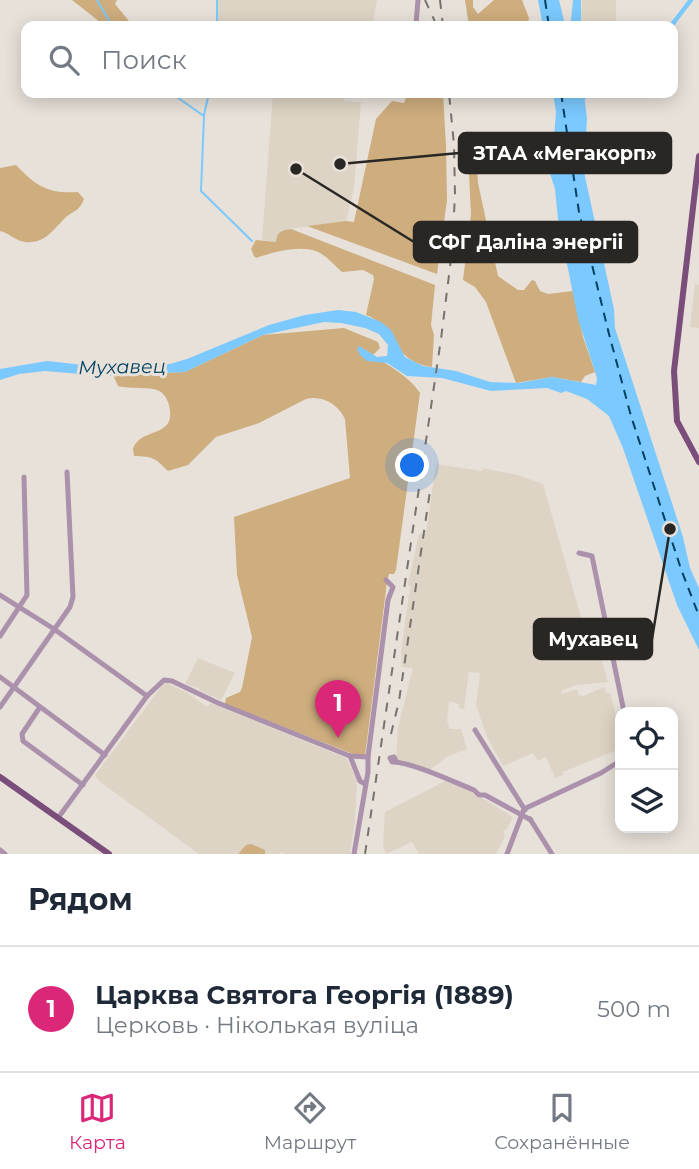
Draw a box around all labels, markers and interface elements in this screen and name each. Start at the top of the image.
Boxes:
search box [21,21,678,98]
icon: search [45,41,83,79]
text: Поиск [101,44,187,76]
callout: ЗТАА «Мегакорп» [459,133,671,173]
text: ЗТАА «Мегакорп» [472,142,657,165]
callout: СФГ Даліна энергіі [414,222,637,262]
text: СФГ Даліна энергіі [429,231,623,254]
water label: Мухавец [78,355,166,379]
your location [395,448,429,482]
callout: Мухавец [534,619,652,659]
text: Мухавец [548,628,638,651]
pin: 1 [315,680,361,738]
map controls [615,707,678,833]
button: locate [615,707,678,770]
button: layers [615,770,678,833]
text: Рядом [28,881,133,918]
text: Царква Святога Георгія (1889) [95,979,514,1011]
text: 1 [46,995,56,1023]
text: 500 m [597,995,671,1023]
text: Церковь · Ніколькая вуліца [95,1011,419,1039]
tab: Карта [69,1089,126,1154]
tab: Маршрут [264,1089,356,1154]
tab: Сохранённые [494,1089,630,1154]

